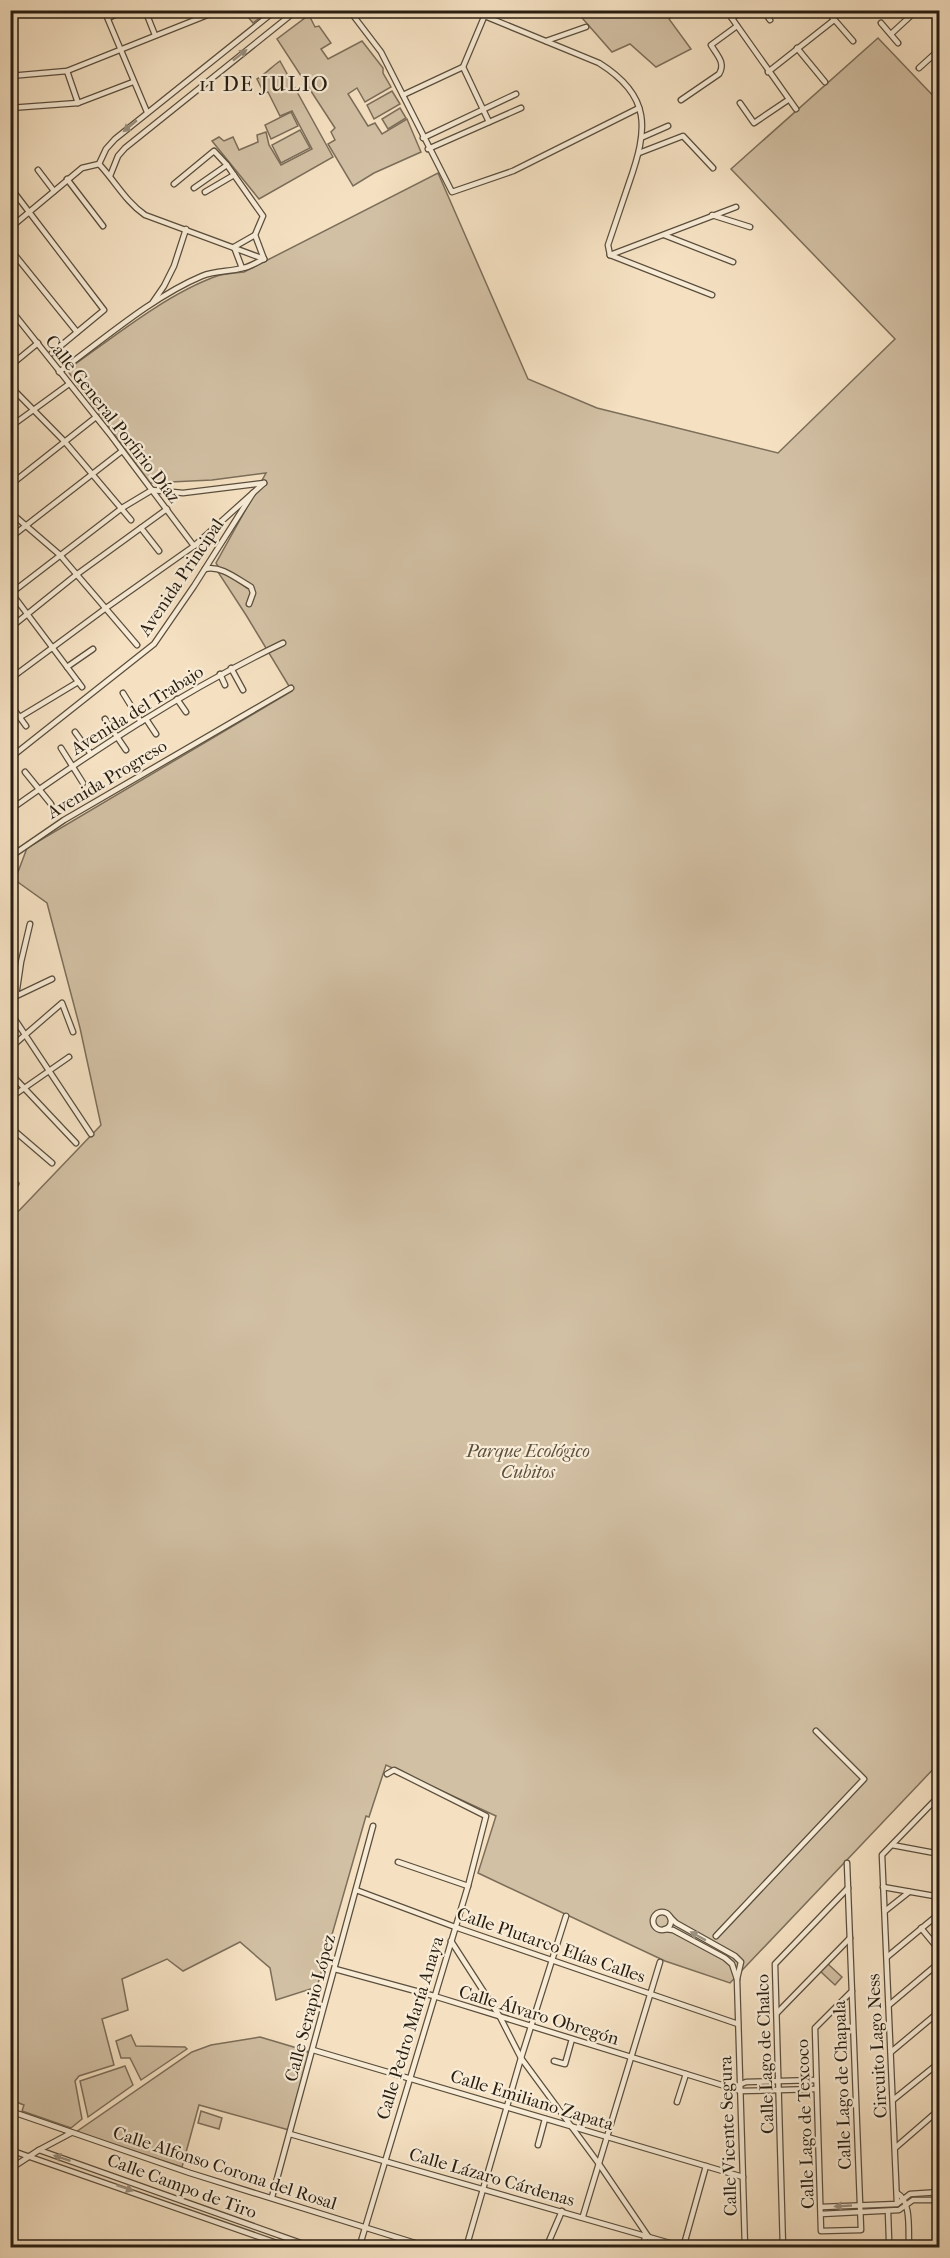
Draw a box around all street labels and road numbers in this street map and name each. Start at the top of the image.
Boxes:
street label: Calle General Porfirio Díaz [41,331,185,507]
street label: Avenida Principal [134,515,228,641]
street label: Avenida del Trabajo [66,661,207,760]
street label: Avenida Progreso [43,735,171,824]
street label: Calle Plutarco Elías Calles [454,1903,648,1988]
street label: Calle Serapio López [281,1932,340,2084]
street label: Calle Pedro María Anaya [373,1933,449,2122]
street label: Circuito Lago Ness [863,1973,892,2119]
street label: Calle Lago de Chalco [752,1974,779,2134]
street label: Calle Álvaro Obregón [456,1980,622,2050]
street label: Calle Lago de Chapala [829,1999,856,2170]
street label: Calle Lago de Texcoco [792,2039,819,2209]
street label: Calle Vicente Segura [715,2055,742,2217]
street label: Calle Emiliano Zapata [448,2066,617,2136]
street label: Calle Alfonso Corona del Rosal [110,2122,339,2215]
street label: Calle Lázaro Cárdenas [407,2144,577,2211]
street label: Calle Campo de Tiro [104,2150,259,2223]

